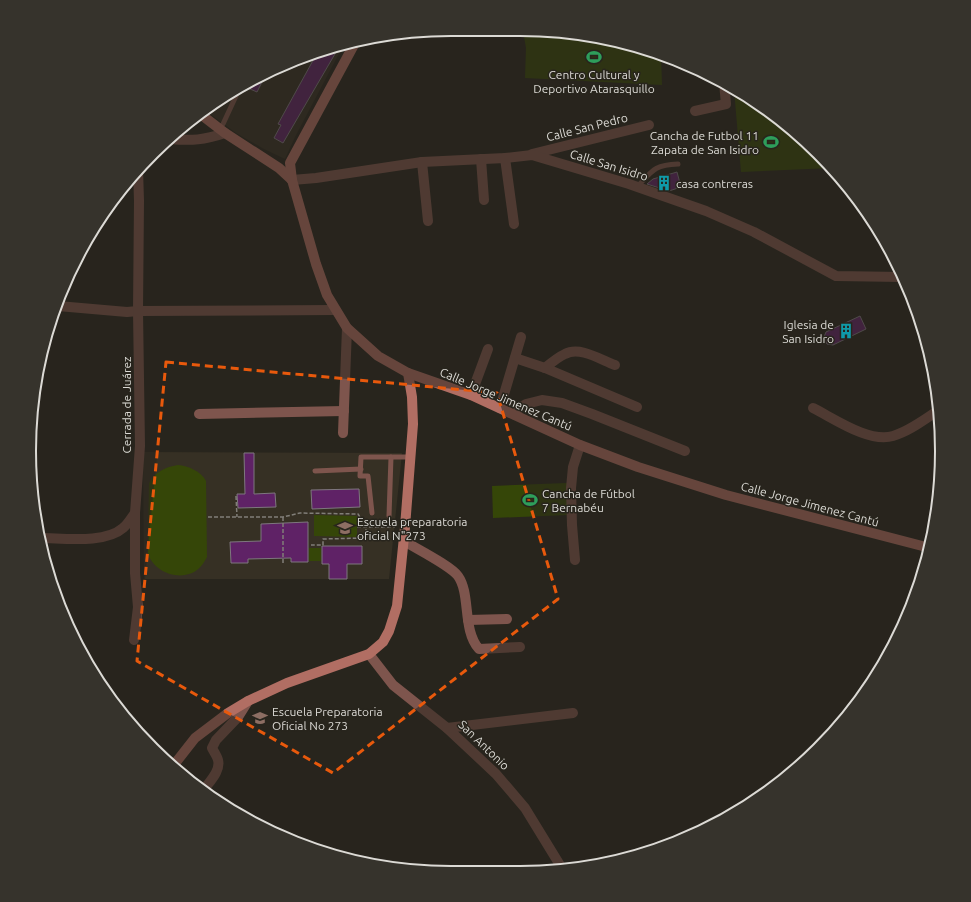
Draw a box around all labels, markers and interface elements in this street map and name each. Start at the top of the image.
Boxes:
sports icon: Centro Cultural y Deportivo Atarasquillo [585,48,603,66]
place label: Centro Cultural y Deportivo Atarasquillo [533,68,655,95]
street label: Calle San Pedro [545,111,629,143]
place label: Cancha de Futbol 11 Zapata de San Isidro [650,129,759,156]
sports icon: Cancha de Futbol 11 Zapata de San Isidro [762,133,780,151]
street label: Calle San Isidro [568,147,650,183]
building icon: casa contreras [655,174,673,192]
place label: casa contreras [676,177,753,190]
place label: Iglesia de San Isidro [782,318,834,345]
building icon: Iglesia de San Isidro [837,322,855,340]
street label: Cerrada de Juárez [120,356,133,454]
street label: Calle Jorge Jimenez Cantú [438,365,574,433]
street label: Calle Jorge Jimenez Cantú [740,479,880,529]
place label: Cancha de Fútbol 7 Bernabéu [542,487,635,514]
sports icon: Cancha de Fútbol 7 Bernabéu [521,491,539,509]
place label: Escuela preparatoria oficial N"273 [357,515,468,542]
school or university icon: Escuela preparatoria oficial N"273 [336,519,354,537]
place label: Escuela Preparatoria Oficial No 273 [272,705,383,732]
school or university icon: Escuela Preparatoria Oficial No 273 [251,709,269,727]
street label: San Antonio [456,718,512,772]

